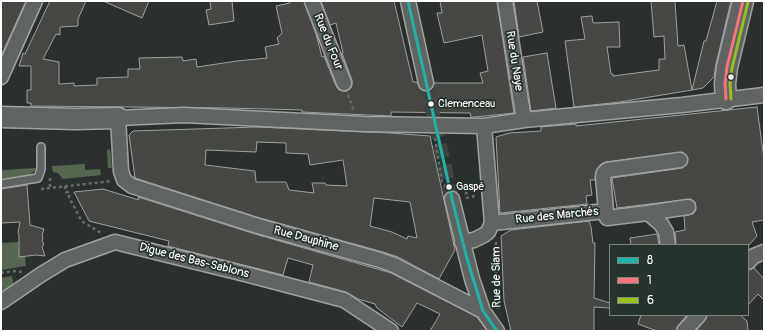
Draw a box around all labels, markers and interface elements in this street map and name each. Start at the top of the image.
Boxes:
street label: Rue du Four [310,12,346,72]
street label: Rue du Naye [502,30,526,92]
unlabelled marker [726,72,736,82]
place label: Clemenceau [438,97,495,111]
marker: Clemenceau [426,99,436,109]
place label: Gaspé [456,180,484,194]
marker: Gaspé [444,182,454,192]
street label: Rue des Marchés [515,204,599,228]
street label: Rue Dauphine [272,223,340,255]
street label: Digue des Bas-Sablons [138,240,250,282]
legend [609,244,749,316]
street label: Rue de Siam [489,246,505,308]
text: 8 [647,253,653,268]
text: 1 [647,273,652,288]
text: 6 [647,293,654,308]

